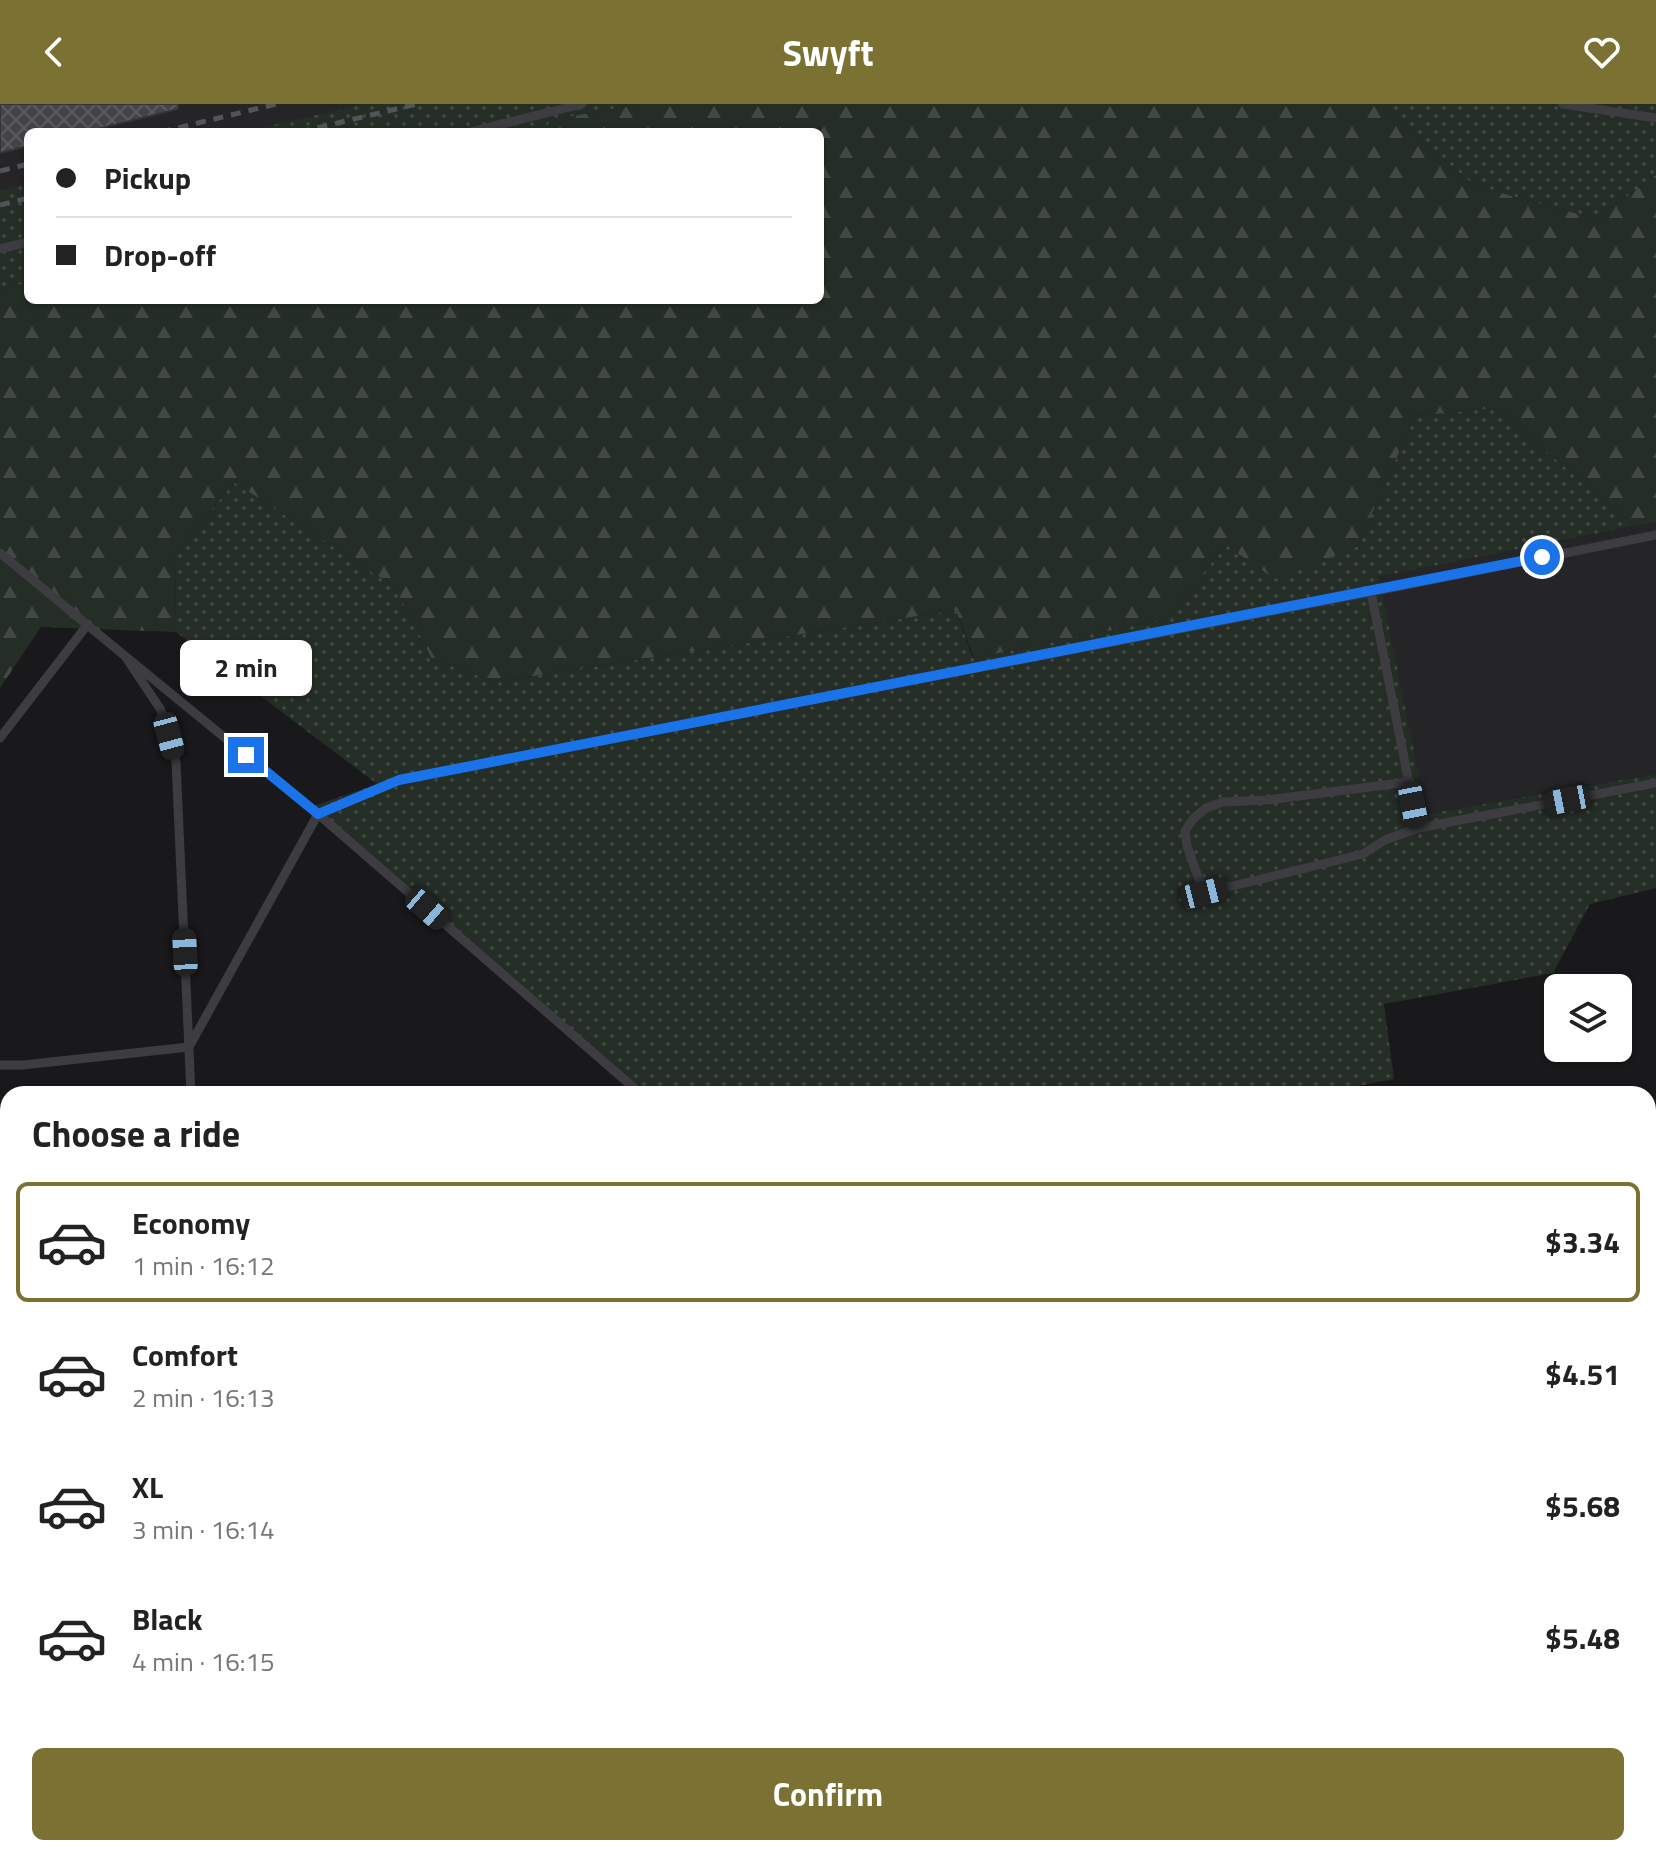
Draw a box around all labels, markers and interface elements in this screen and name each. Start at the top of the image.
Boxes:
text: Swyft [782,25,874,80]
icon: back [32,30,76,74]
icon: heart [1580,30,1624,74]
text: Pickup [104,155,191,201]
text: Drop-off [104,232,216,278]
route start [1524,539,1560,575]
callout: 2 min [180,639,312,695]
text: 2 min [214,648,278,687]
car [151,710,187,762]
route end [228,737,264,773]
car [1397,779,1429,831]
car [1541,784,1593,816]
car [1178,876,1230,910]
car [401,884,453,934]
car [172,927,198,977]
map controls [1544,974,1632,1062]
button: layers [1544,974,1632,1062]
text: Choose a ride [32,1106,240,1161]
text: Economy [132,1200,250,1246]
icon: car [36,1206,108,1278]
text: $3.34 [1545,1219,1620,1265]
text: 1 min · 16:12 [132,1246,275,1285]
text: Comfort [132,1332,238,1378]
icon: car [36,1338,108,1410]
text: $4.51 [1545,1351,1620,1397]
text: 2 min · 16:13 [132,1378,275,1417]
text: XL [132,1464,163,1510]
icon: car [36,1470,108,1542]
text: $5.68 [1545,1483,1620,1529]
text: 3 min · 16:14 [132,1510,275,1549]
text: Black [132,1596,203,1642]
icon: car [36,1602,108,1674]
text: $5.48 [1545,1615,1620,1661]
text: 4 min · 16:15 [132,1642,275,1681]
button: Confirm [32,1748,1624,1840]

